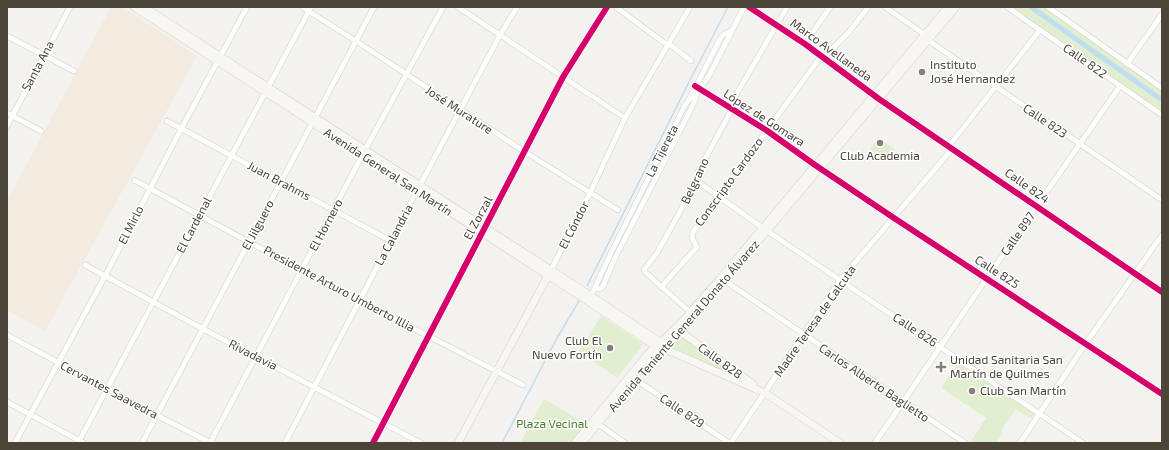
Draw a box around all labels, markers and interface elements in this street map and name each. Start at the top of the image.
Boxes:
street label: Marco Avellaneda [788,15,875,83]
street label: Santa Ana [18,38,56,93]
street label: Calle 822 [1061,40,1110,81]
place label: Instituto José Hernandez [930,57,1015,85]
marker: Instituto José Hernandez [917,67,927,77]
street label: José Murature [423,82,496,136]
street label: López de Gomara [721,86,808,149]
street label: Calle 823 [1021,100,1070,140]
street label: La Tijereta [642,122,681,179]
street label: Avenida General San Martín [322,124,455,218]
street label: Conscripto Cardozo [691,134,765,228]
marker: Club Academia [875,138,885,148]
place label: Club Academia [840,148,920,162]
street label: Belgrano [677,155,711,206]
street label: Juan Brahms [245,158,313,203]
street label: Calle 824 [1003,165,1053,206]
street label: El Zorzal [460,193,495,242]
street label: El Cardenal [173,194,214,255]
street label: El Hornero [306,196,345,253]
street label: El Jilguero [238,197,276,252]
street label: El Cóndor [555,198,591,251]
street label: La Calandria [371,202,415,268]
street label: El Mirlo [114,203,146,246]
street label: Calle 897 [997,209,1037,258]
street label: Avenida Teniente General Donato Álvarez [605,237,762,414]
street label: Presidente Arturo Umberto Illia [261,242,417,334]
street label: Calle 825 [973,252,1022,291]
street label: Madre Teresa de Calcuta [770,262,858,379]
street label: Calle 826 [891,309,941,349]
place label: Club El Nuevo Fortín [532,333,602,361]
street label: Rivadavia [227,336,280,372]
street label: Calle 828 [696,340,745,381]
street label: Carlos Alberto Baglietto [817,340,932,424]
marker: Club El Nuevo Fortín [605,343,615,353]
place label: Unidad Sanitaria San Martín de Quilmes [950,352,1063,381]
street label: Cervantes Saavedra [58,357,161,421]
marker: Unidad Sanitaria San Martín de Quilmes [935,361,947,373]
place label: Club San Martín [980,383,1066,397]
marker: Club San Martín [967,386,977,396]
street label: Calle 829 [658,390,708,430]
park label: Plaza Vecinal [516,416,588,430]

